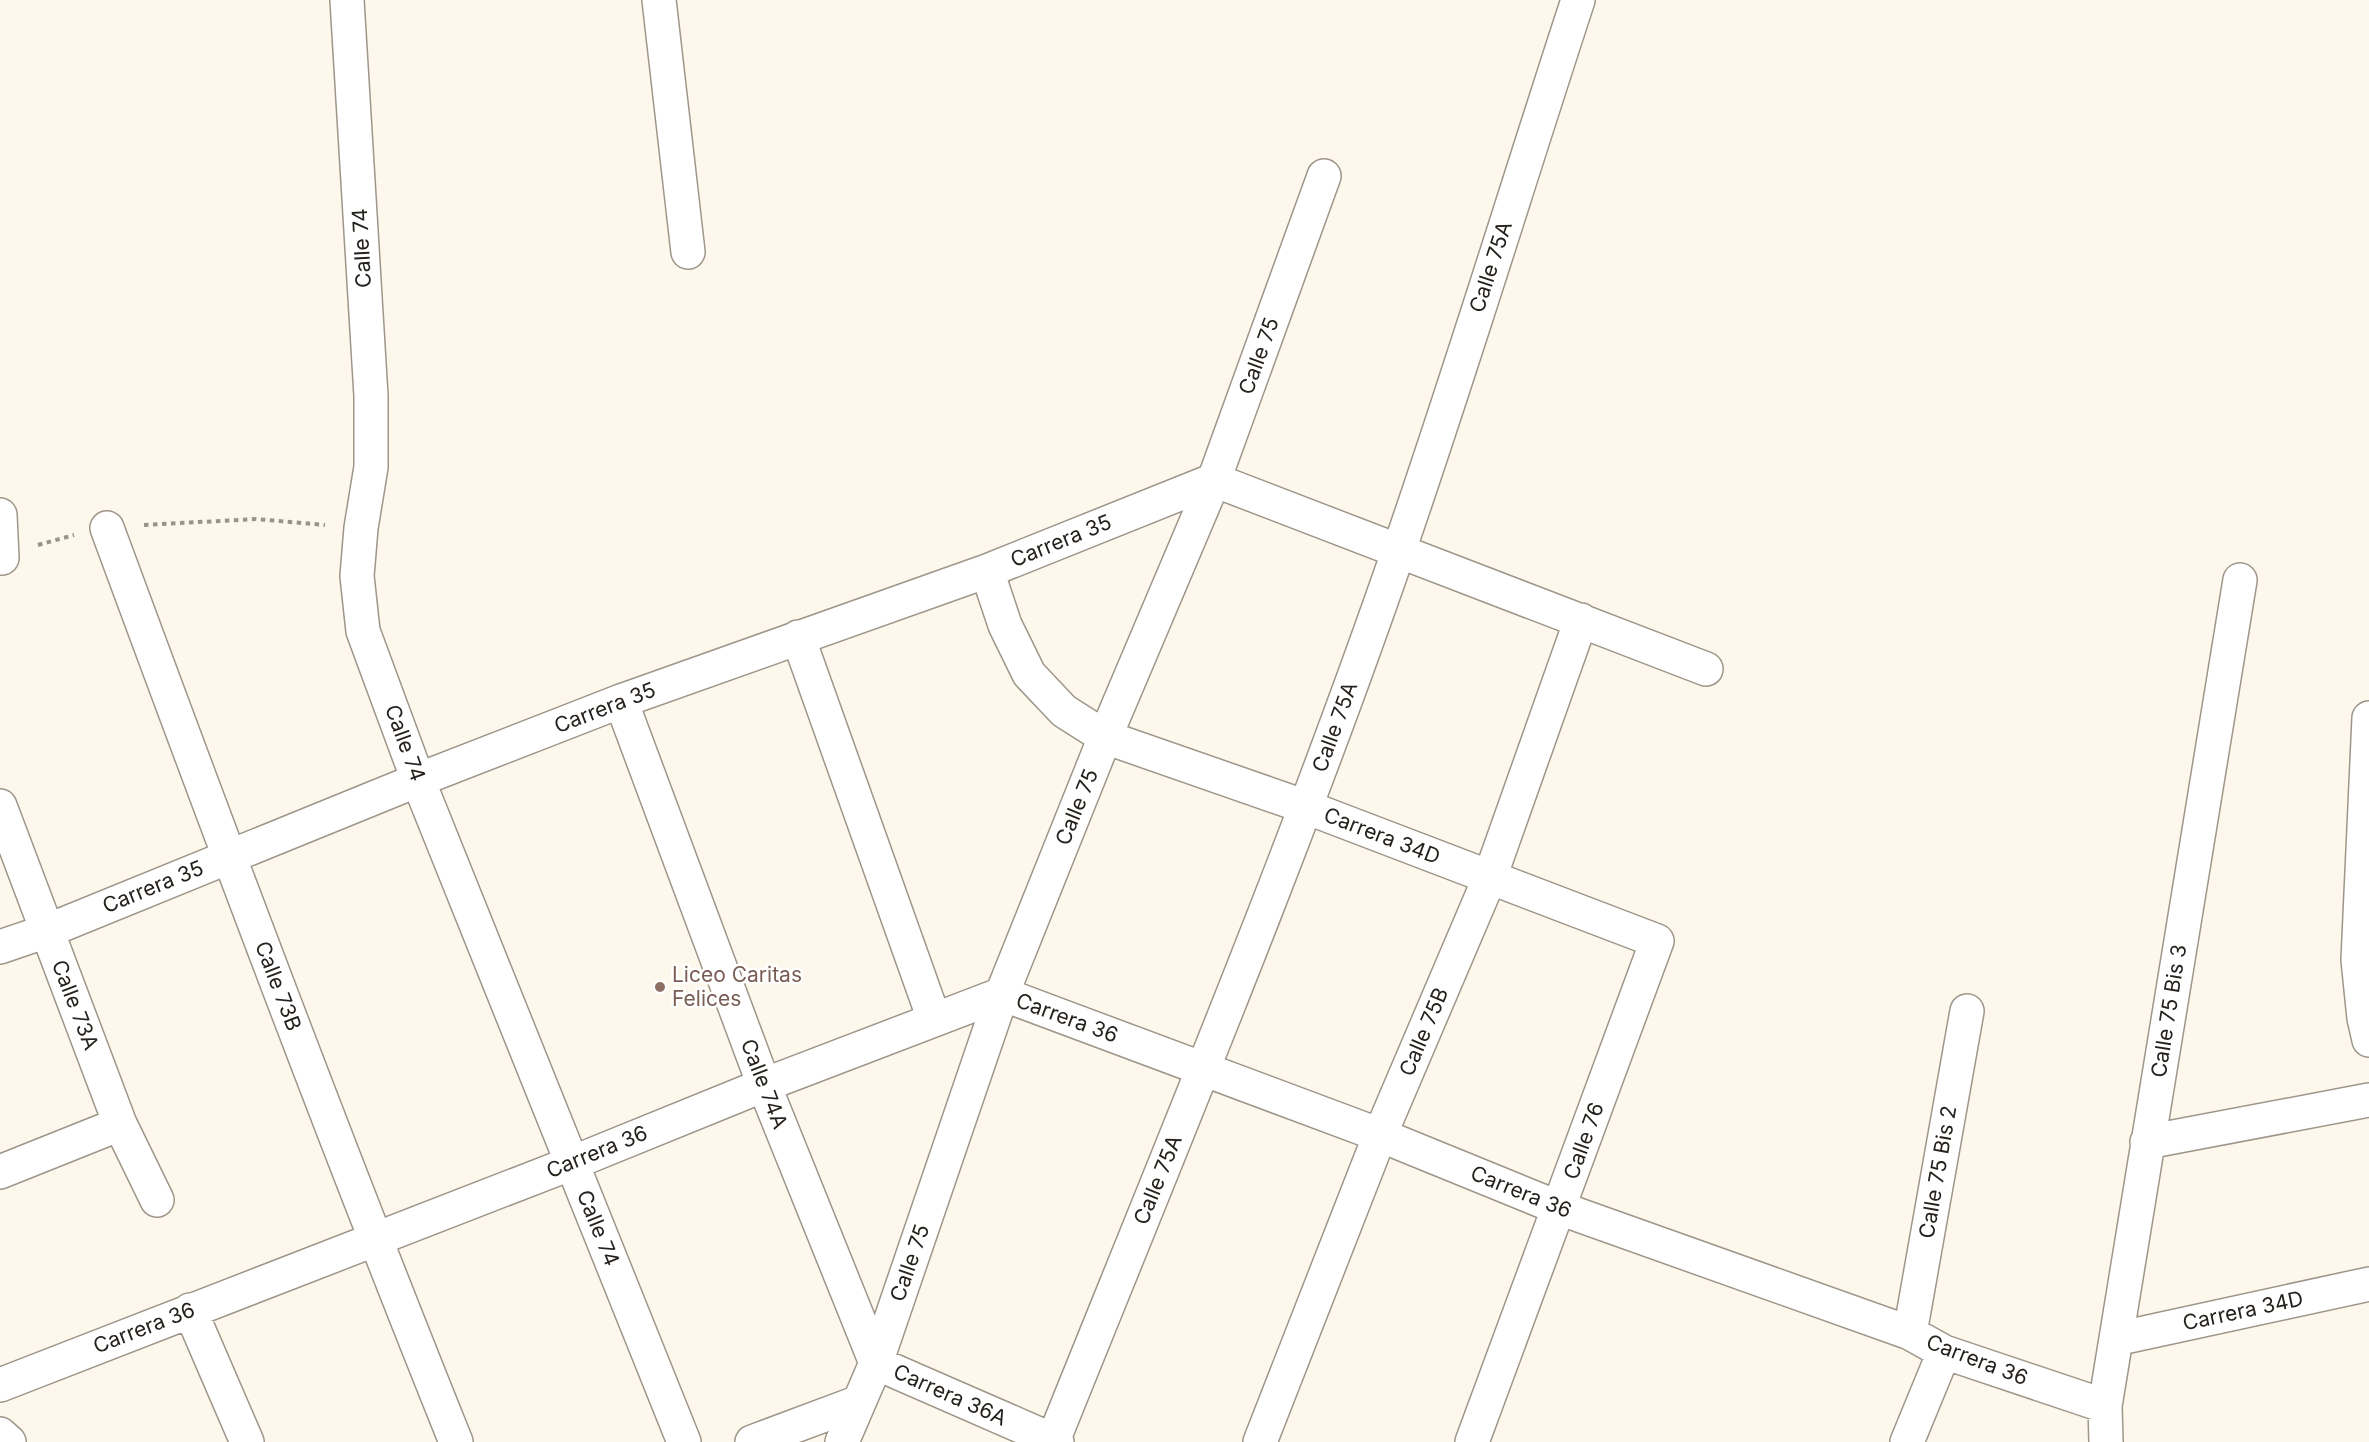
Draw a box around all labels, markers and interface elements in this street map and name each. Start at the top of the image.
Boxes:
street label: Calle 74 [347,208,376,288]
street label: Calle 75A [1464,218,1517,316]
street label: Calle 75 [1233,314,1284,398]
street label: Carrera 35 [1007,509,1115,572]
street label: Carrera 35 [551,677,659,738]
street label: Calle 75A [1307,678,1362,775]
street label: Calle 74 [380,701,431,785]
street label: Calle 75 [1050,765,1103,849]
street label: Carrera 34D [1321,802,1444,869]
street label: Carrera 35 [99,855,207,918]
street label: Calle 73B [250,938,307,1034]
street label: Calle 75 Bis 3 [2146,942,2191,1079]
street label: Calle 73A [47,956,104,1053]
place label: Liceo Caritas Felices [672,962,802,1011]
marker: Liceo Caritas Felices [653,980,667,994]
street label: Calle 75B [1394,984,1453,1080]
street label: Carrera 36 [1013,988,1122,1048]
street label: Calle 74A [736,1035,793,1132]
street label: Calle 76 [1558,1099,1609,1183]
street label: Calle 75 Bis 2 [1914,1104,1961,1240]
street label: Carrera 36 [543,1120,651,1183]
street label: Calle 75A [1128,1131,1187,1228]
street label: Carrera 36 [1467,1160,1575,1223]
street label: Calle 74 [572,1186,625,1269]
street label: Calle 75 [885,1221,934,1305]
street label: Carrera 34D [2180,1286,2305,1335]
street label: Carrera 36 [90,1297,198,1358]
street label: Carrera 36 [1923,1329,2031,1390]
street label: Carrera 36A [890,1358,1011,1431]

